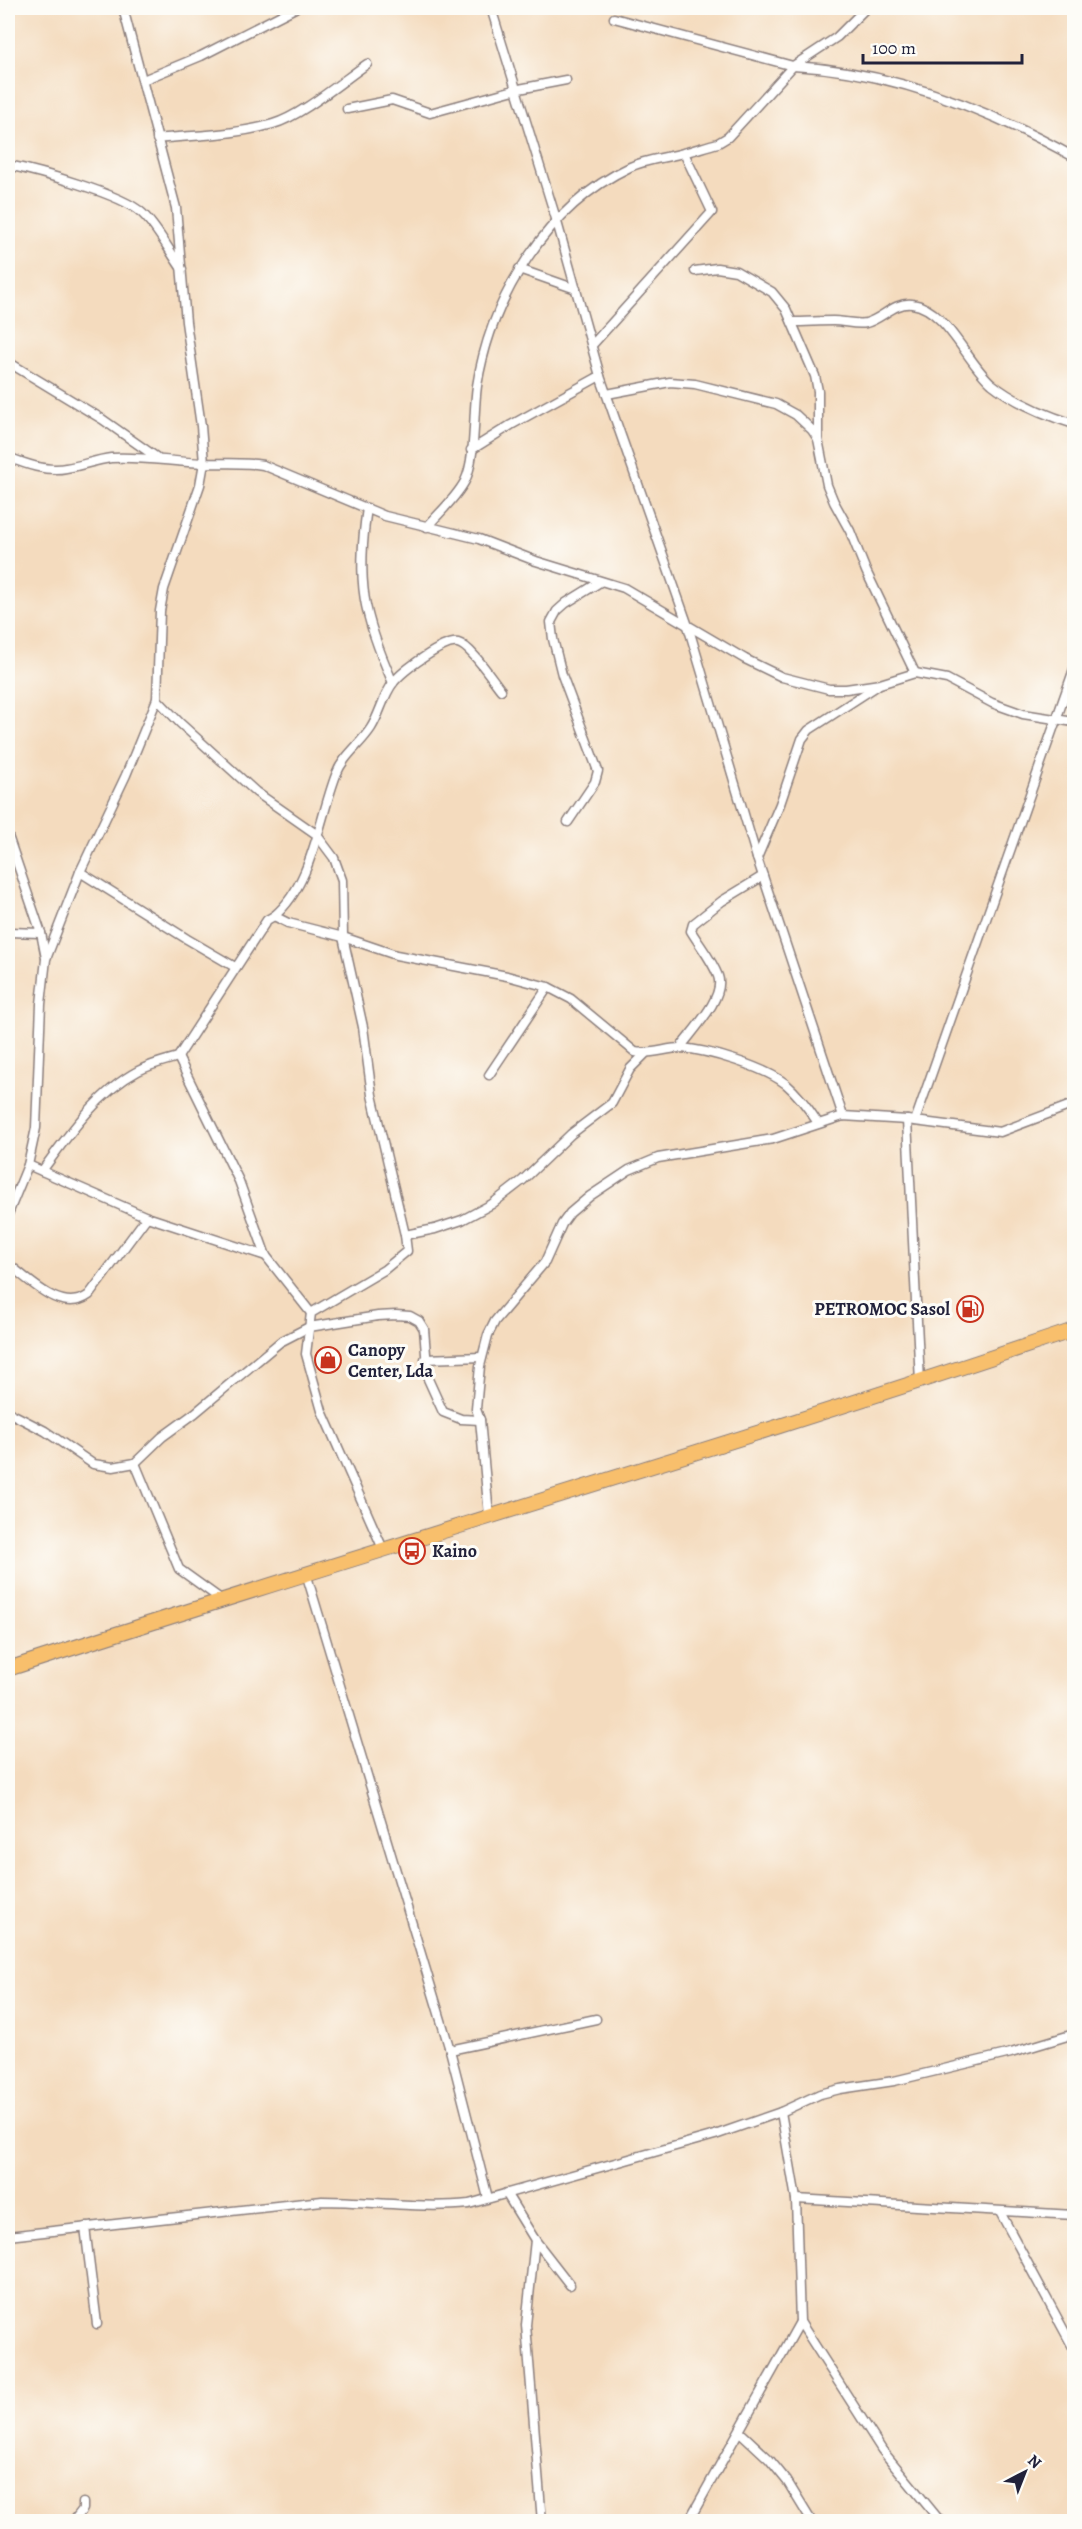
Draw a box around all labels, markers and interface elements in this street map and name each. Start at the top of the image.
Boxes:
scale bar [863,27,1022,65]
text: 100 m [872,36,916,60]
fuel station icon: PETROMOC Sasol [955,1294,985,1324]
place label: PETROMOC Sasol [814,1297,950,1321]
place label: Canopy Center, Lda [348,1338,434,1383]
shop icon: Canopy Center, Lda [313,1345,343,1375]
bus stop icon: Kaino [397,1536,427,1566]
place label: Kaino [432,1539,477,1563]
north arrow [995,2442,1055,2502]
text: N [1023,2450,1046,2474]

